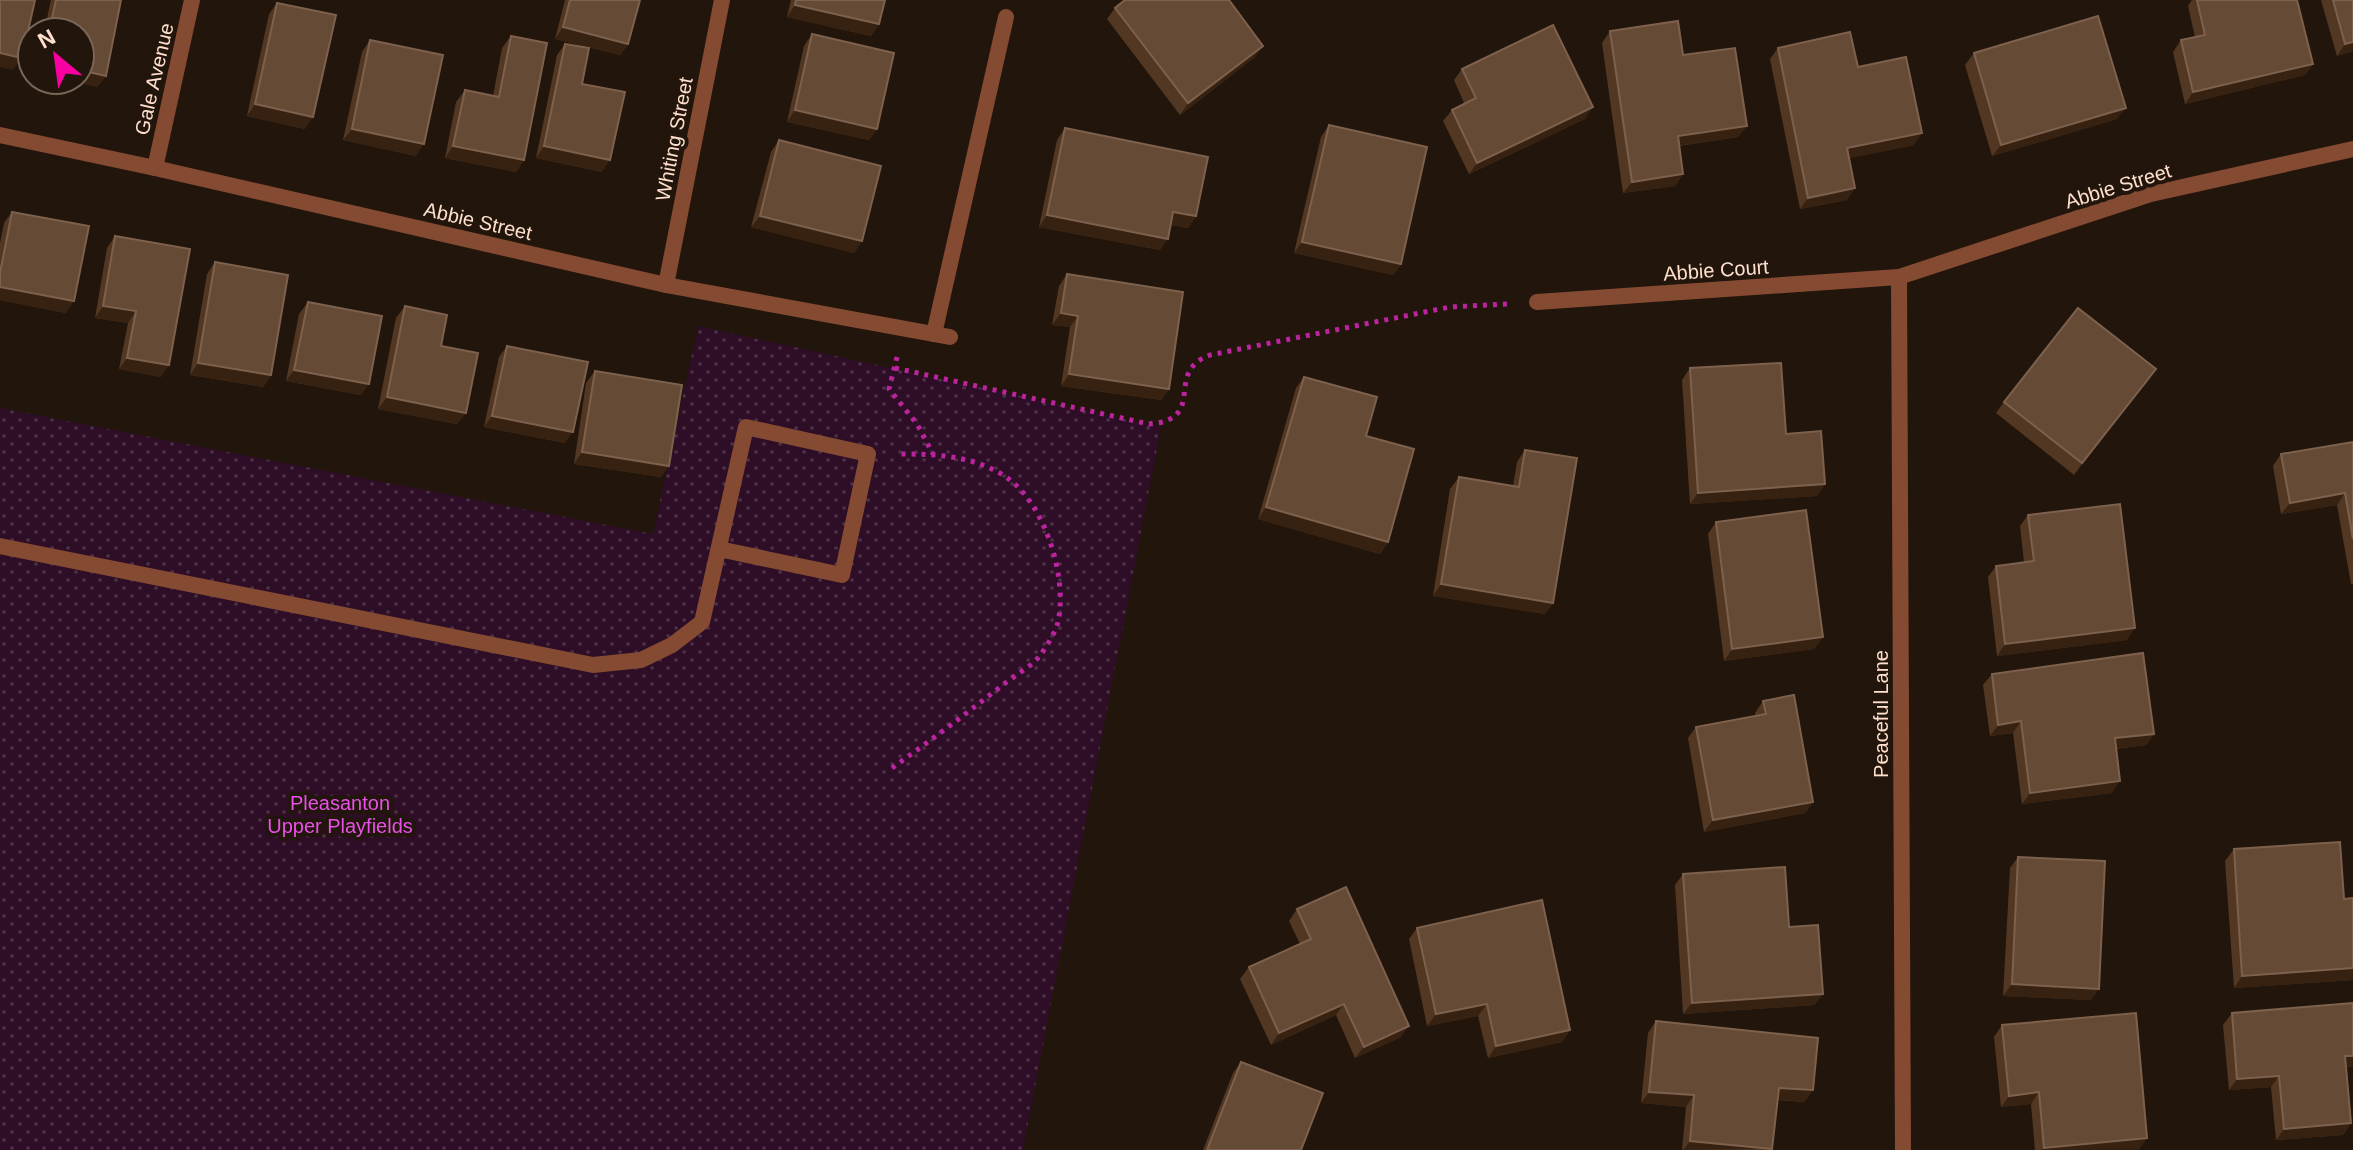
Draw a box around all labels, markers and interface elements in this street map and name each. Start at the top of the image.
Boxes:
north arrow [16,16,96,96]
street label: Gale Avenue [130,21,178,137]
text: N [34,24,60,54]
street label: Whiting Street [651,75,697,203]
street label: Abbie Street [2062,159,2174,213]
street label: Abbie Street [422,198,535,244]
street label: Abbie Court [1663,255,1770,285]
street label: Peaceful Lane [1870,650,1892,778]
park label: Pleasanton Upper Playfields [267,792,413,837]

